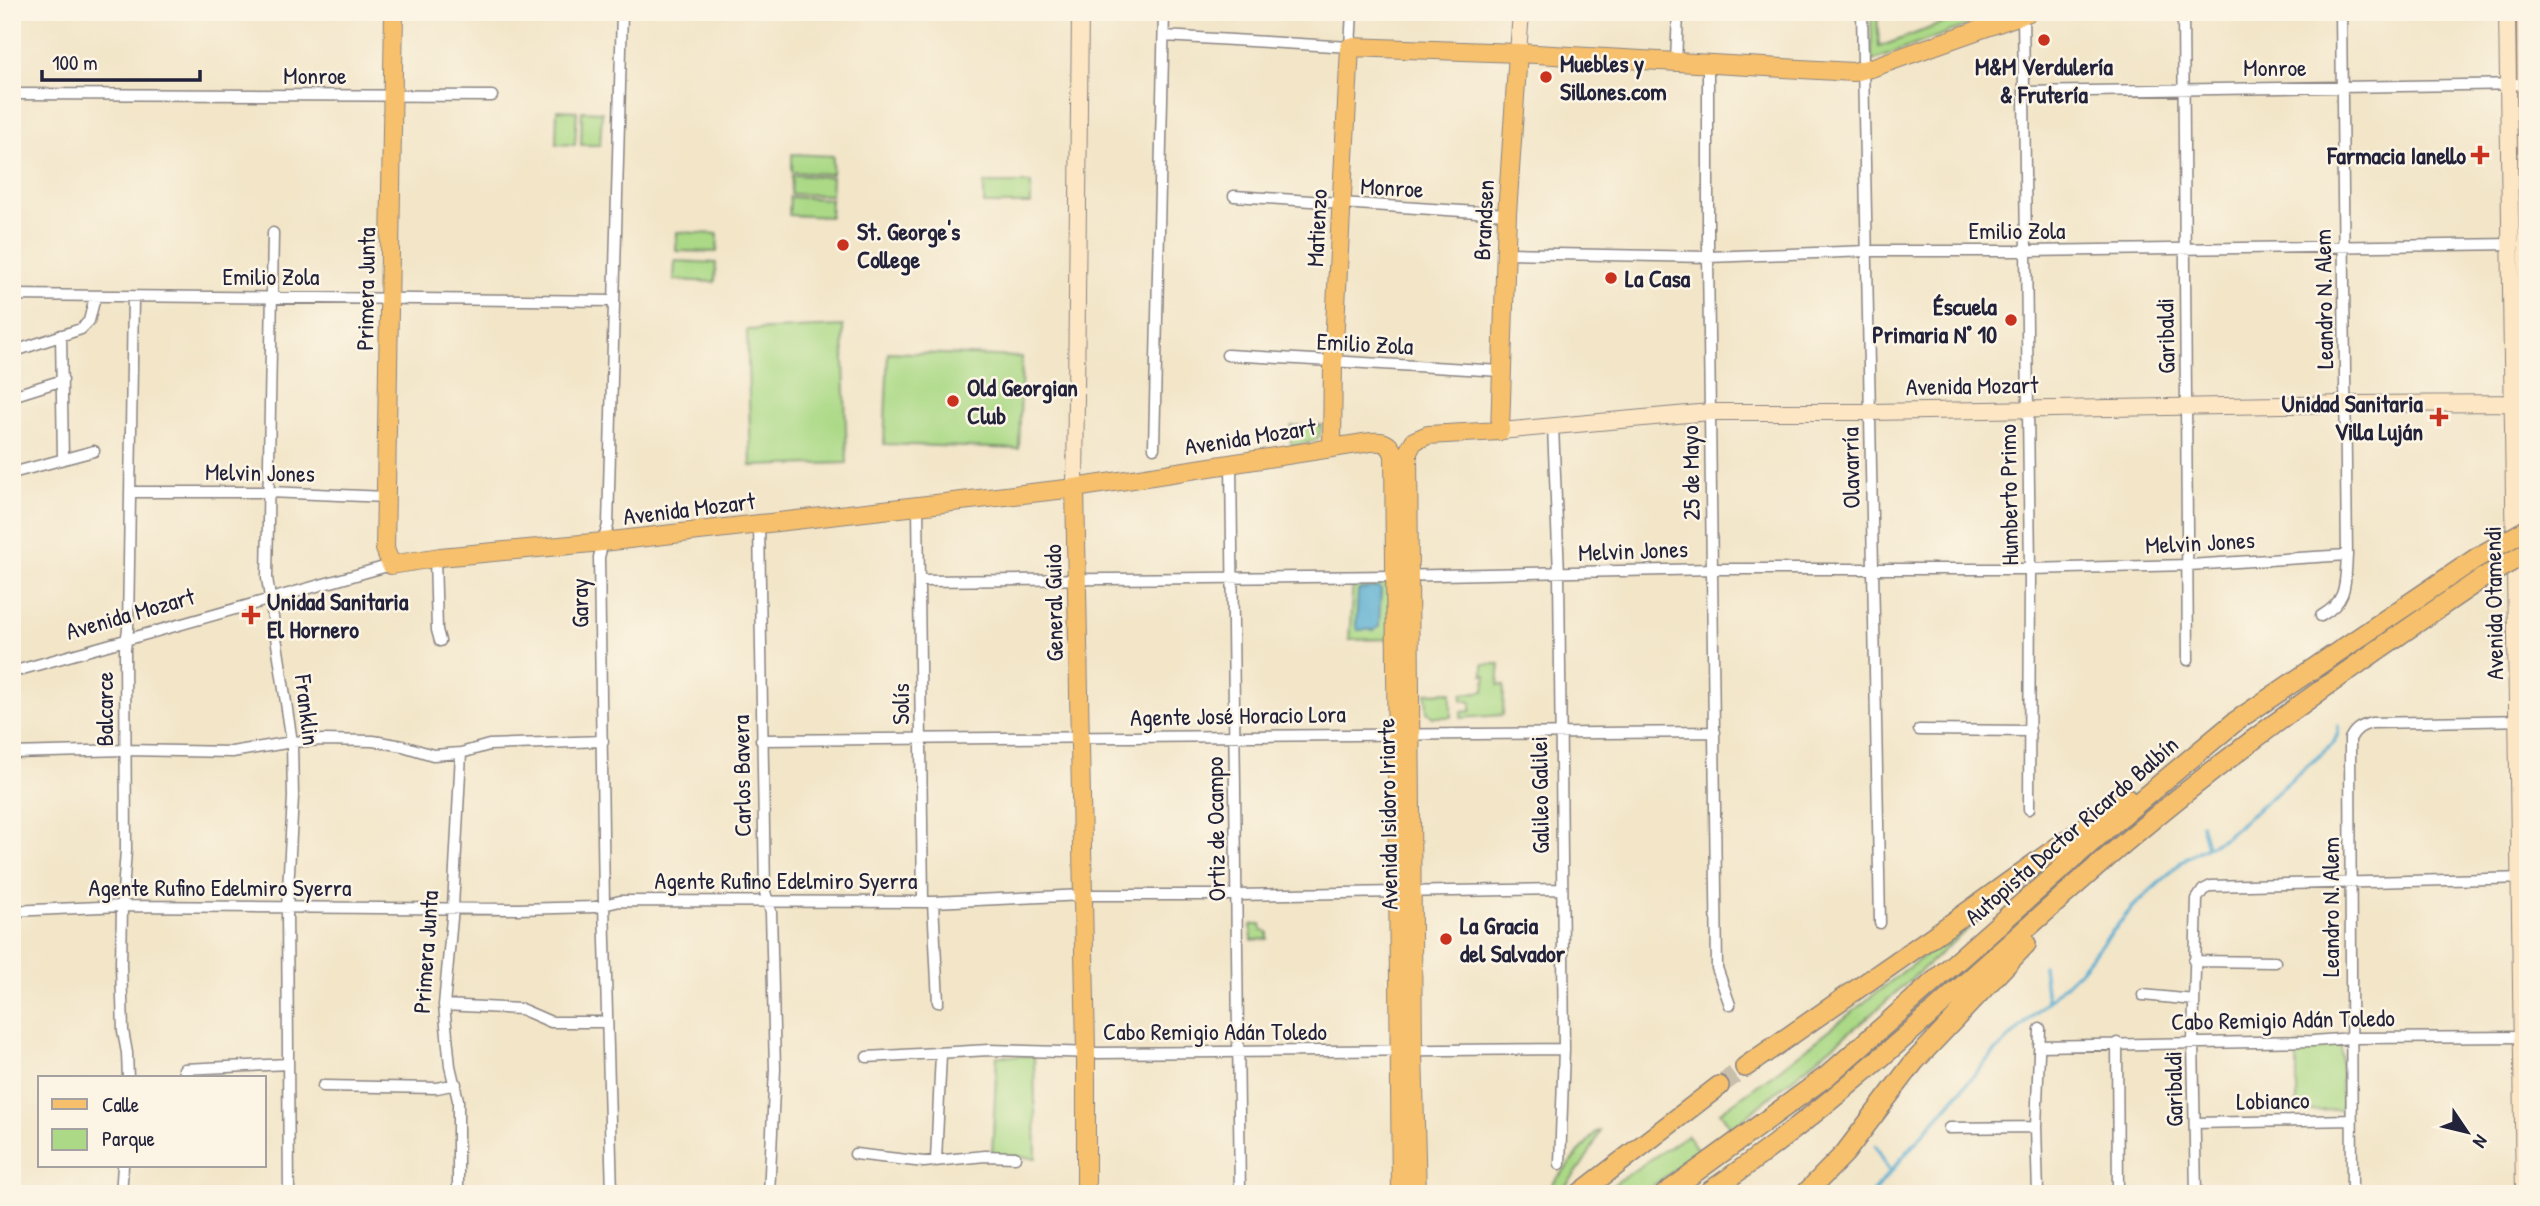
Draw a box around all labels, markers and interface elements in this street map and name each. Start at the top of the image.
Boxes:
marker: M&M Verdulería & Frutería [2036,32,2052,48]
scale bar [42,38,200,82]
place label: Muebles y Sillones.com [1560,47,1667,107]
text: 100 m [52,48,98,77]
place label: M&M Verdulería & Frutería [1975,50,2114,110]
street label: Monroe [2243,51,2307,83]
street label: Monroe [283,59,347,91]
marker: Muebles y Sillones.com [1538,69,1554,85]
place label: Farmacia Ianello [2327,139,2466,171]
marker: Farmacia Ianello [2472,147,2488,163]
street label: Monroe [1360,169,1425,205]
street label: Brandsen [1465,179,1501,261]
street label: Matienzo [1298,188,1334,268]
street label: Emilio Zola [1969,214,2065,246]
place label: St. George's College [857,215,960,276]
street label: Primera Junta [348,227,382,351]
street label: Leandro N. Alem [2306,229,2340,369]
marker: St. George's College [835,237,851,253]
street label: Emilio Zola [223,260,319,292]
place label: La Casa [1625,262,1691,294]
marker: La Casa [1603,270,1619,286]
place label: Éscuela Primaria N° 10 [1872,290,1998,350]
street label: Garibaldi [2148,298,2182,374]
marker: Éscuela Primaria N° 10 [2003,312,2019,328]
street label: Emilio Zola [1316,324,1414,362]
street label: Avenida Mozart [1905,368,2039,402]
place label: Old Georgian Club [967,371,1078,431]
place label: Unidad Sanitaria Villa Luján [2282,387,2424,447]
marker: Old Georgian Club [945,393,961,409]
marker: Unidad Sanitaria Villa Luján [2429,407,2449,427]
street label: Avenida Mozart [1182,410,1319,462]
street label: Humberto Primo [1991,424,2025,566]
street label: 25 de Mayo [1673,425,1707,521]
street label: Olavarría [1833,427,1867,509]
street label: Melvin Jones [205,455,315,489]
street label: Avenida Mozart [621,484,757,532]
street label: Melvin Jones [2144,523,2256,561]
street label: Avenida Otamendi [2476,526,2510,680]
street label: Melvin Jones [1578,532,1688,568]
street label: General Guido [1036,544,1070,662]
street label: Garay [563,578,595,628]
street label: Avenida Mozart [62,579,199,647]
place label: Unidad Sanitaria El Hornero [267,585,409,645]
marker: Unidad Sanitaria El Hornero [241,605,261,625]
street label: Balcarce [88,671,120,746]
street label: Franklin [288,672,328,747]
street label: Solís [884,683,916,725]
street label: Agente José Horacio Lora [1130,697,1346,733]
street label: Carlos Bavera [724,715,758,837]
street label: Avenida Isidoro Iriarte [1369,717,1405,910]
street label: Autopista Doctor Ricardo Balbín [1957,728,2185,932]
street label: Galileo Galilei [1522,736,1556,854]
street label: Ortiz de Ocampo [1198,756,1232,902]
street label: Leandro N. Alem [2314,837,2346,977]
street label: Agente Rufino Edelmiro Syerra [655,864,917,896]
street label: Agente Rufino Edelmiro Syerra [89,871,351,903]
street label: Primera Junta [405,889,445,1015]
place label: La Gracia del Salvador [1460,909,1566,969]
marker: La Gracia del Salvador [1438,931,1454,947]
street label: Cabo Remigio Adán Toledo [2171,1001,2395,1037]
street label: Cabo Remigio Adán Toledo [1103,1015,1327,1047]
street label: Garibaldi [2156,1051,2190,1127]
legend [38,1076,266,1168]
street label: Lobianco [2236,1083,2310,1117]
text: Calle [102,1090,139,1119]
north arrow [2432,1098,2502,1168]
text: Parque [102,1124,155,1153]
text: N [2467,1130,2494,1153]

